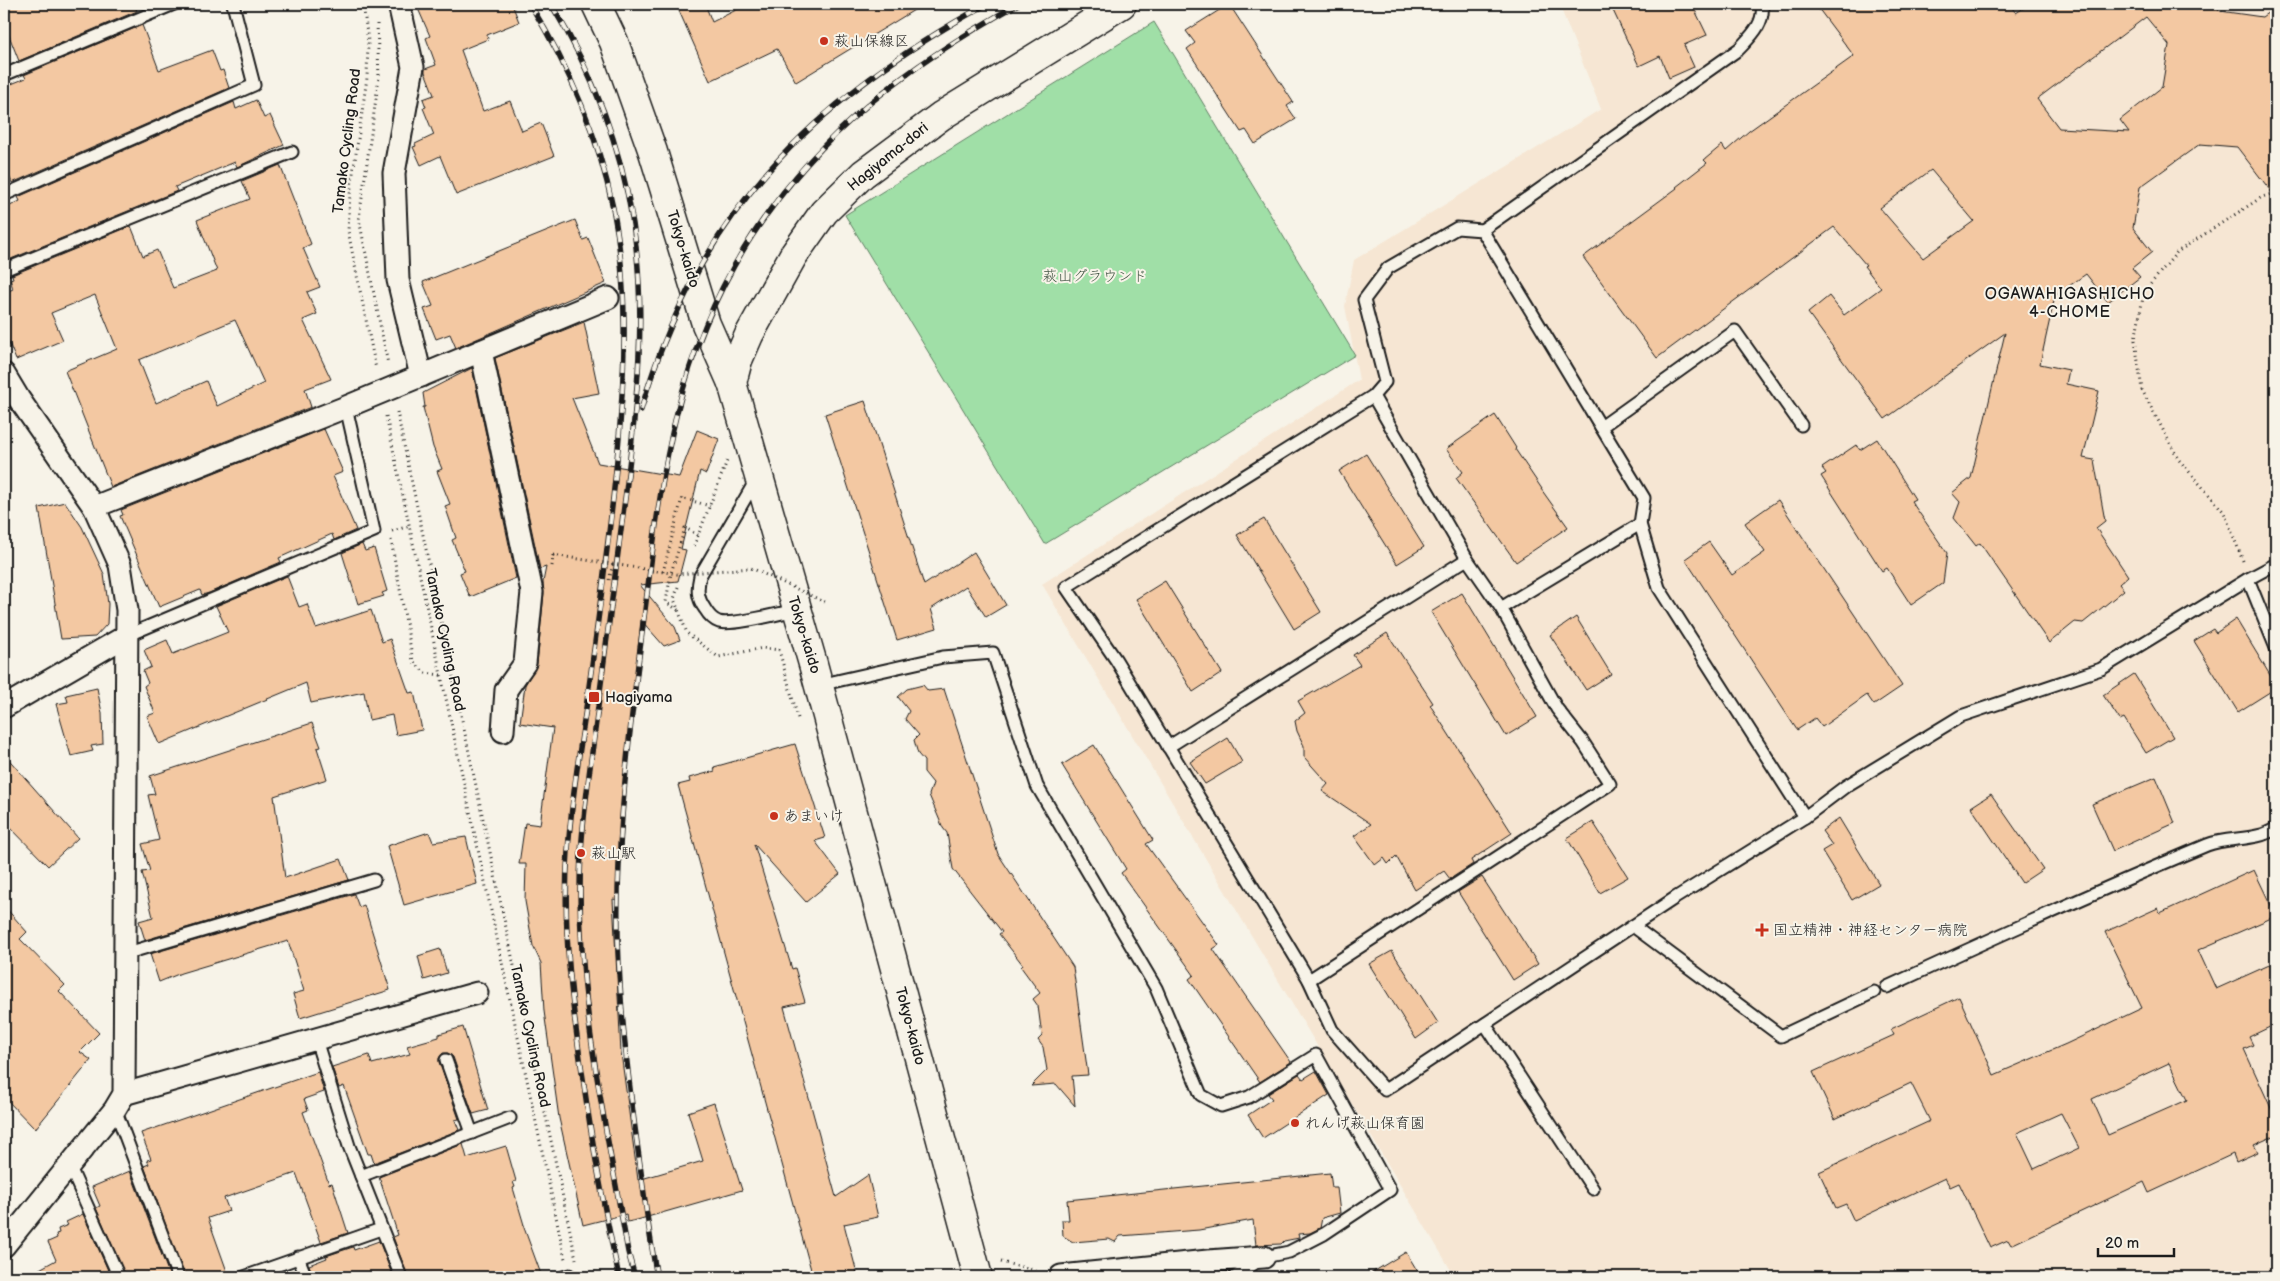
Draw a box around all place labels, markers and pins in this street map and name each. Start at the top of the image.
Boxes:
place label: 萩山保線区 [834,32,909,51]
marker: 萩山保線区 [818,35,830,47]
place label: Hagiyama [605,688,672,707]
marker: Hagiyama [587,690,601,704]
place label: あまいけ [784,807,844,826]
marker: あまいけ [768,810,780,822]
place label: 萩山駅 [591,844,636,863]
marker: 萩山駅 [575,847,587,859]
place label: 国立精神・神経センター病院 [1773,921,1967,940]
marker: 国立精神・神経センター病院 [1755,923,1769,937]
place label: れんげ萩山保育園 [1305,1114,1425,1133]
marker: れんげ萩山保育園 [1289,1117,1301,1129]

